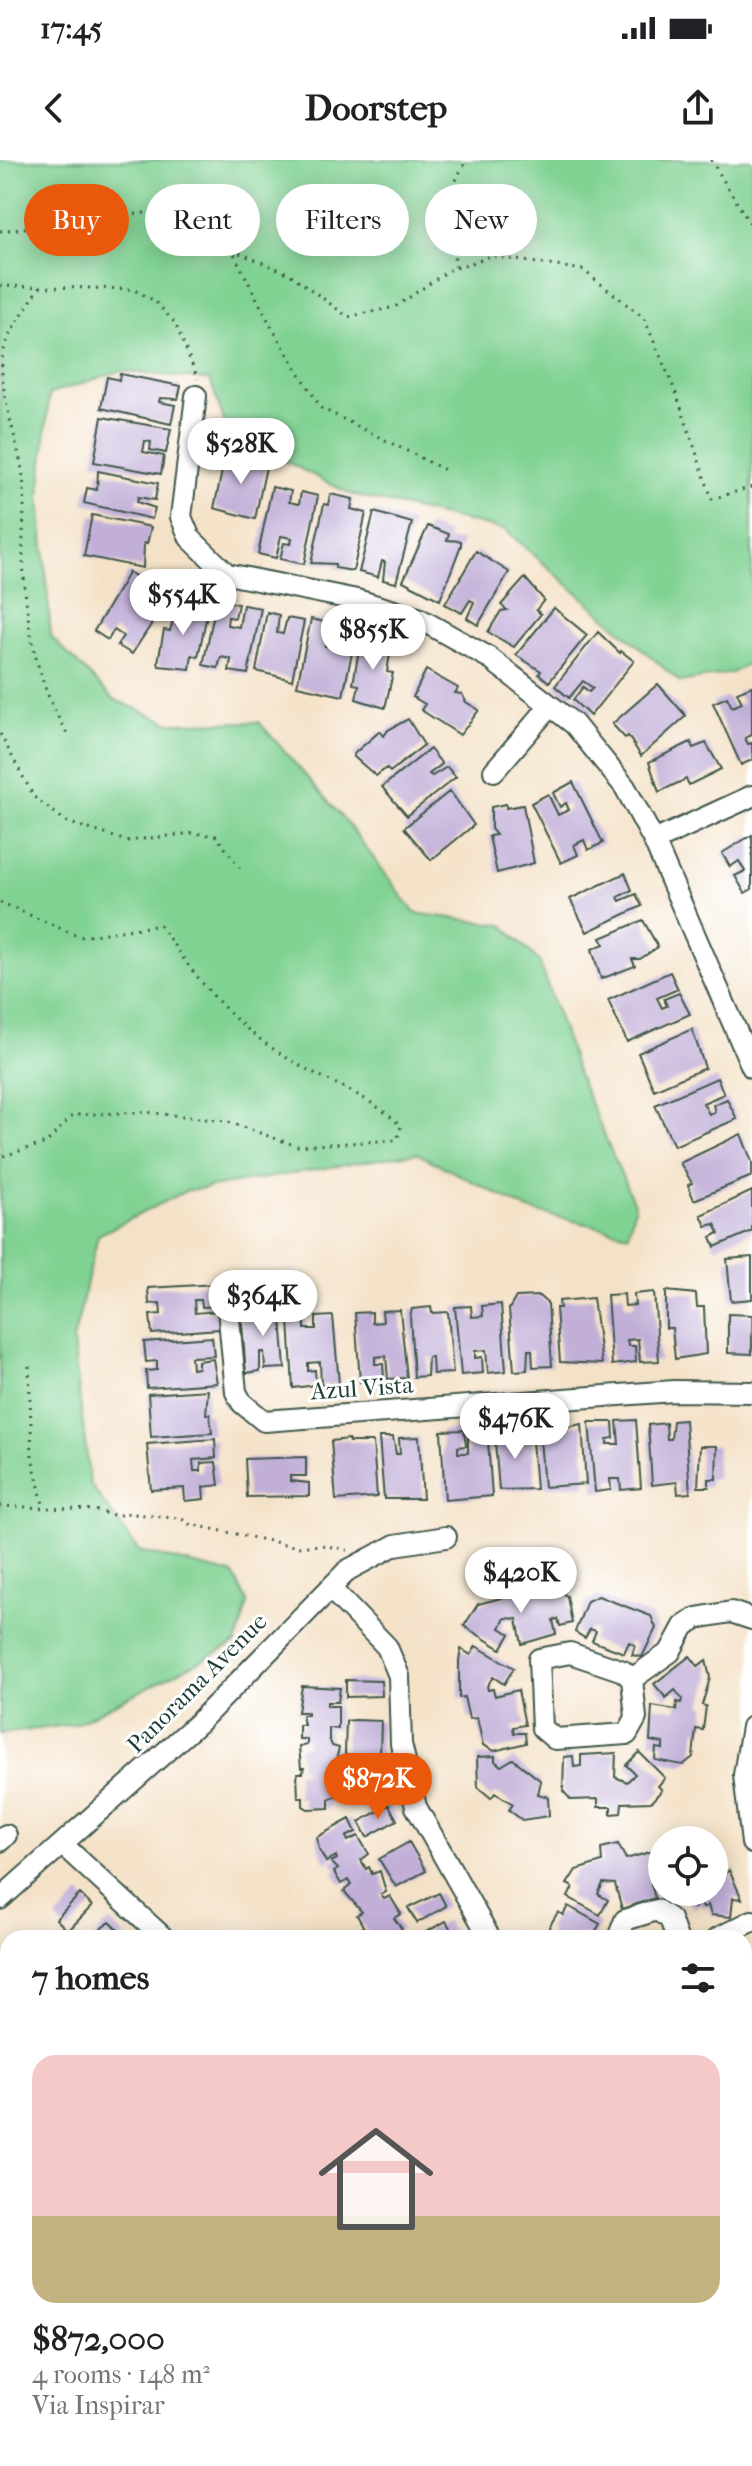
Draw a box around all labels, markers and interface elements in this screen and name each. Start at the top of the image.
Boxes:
text: 17:45 [40,11,102,46]
icon: back [32,86,76,130]
icon: share [676,86,720,130]
text: Doorstep [305,87,447,129]
chip: Buy [24,184,129,256]
chip: Rent [145,184,260,256]
chip: Filters [276,184,409,256]
chip: New [425,184,537,256]
pin: $528K [185,418,297,486]
text: $528K [206,428,276,459]
pin: $554K [127,569,239,637]
text: $554K [148,579,218,610]
pin: $855K [317,604,429,672]
text: $855K [339,614,407,645]
pin: $364K [207,1270,319,1338]
text: $364K [226,1280,300,1311]
street label: Azul Vista [309,1370,415,1406]
pin: $476K [459,1393,571,1461]
text: $476K [478,1403,552,1434]
pin: $420K [465,1547,577,1615]
text: $420K [483,1557,559,1588]
street label: Panorama Avenue [121,1607,273,1759]
pin: $872K [322,1753,434,1821]
text: $872K [342,1763,414,1794]
map controls [648,1826,728,1906]
button: locate [648,1826,728,1906]
icon: filters [676,1956,720,2000]
text: 7 homes [32,1958,149,1998]
icon: home [304,2107,448,2251]
text: $872,000 [32,2319,165,2359]
text: 4 rooms · 148 m² [32,2359,210,2390]
text: Via Inspirar [32,2390,165,2421]

